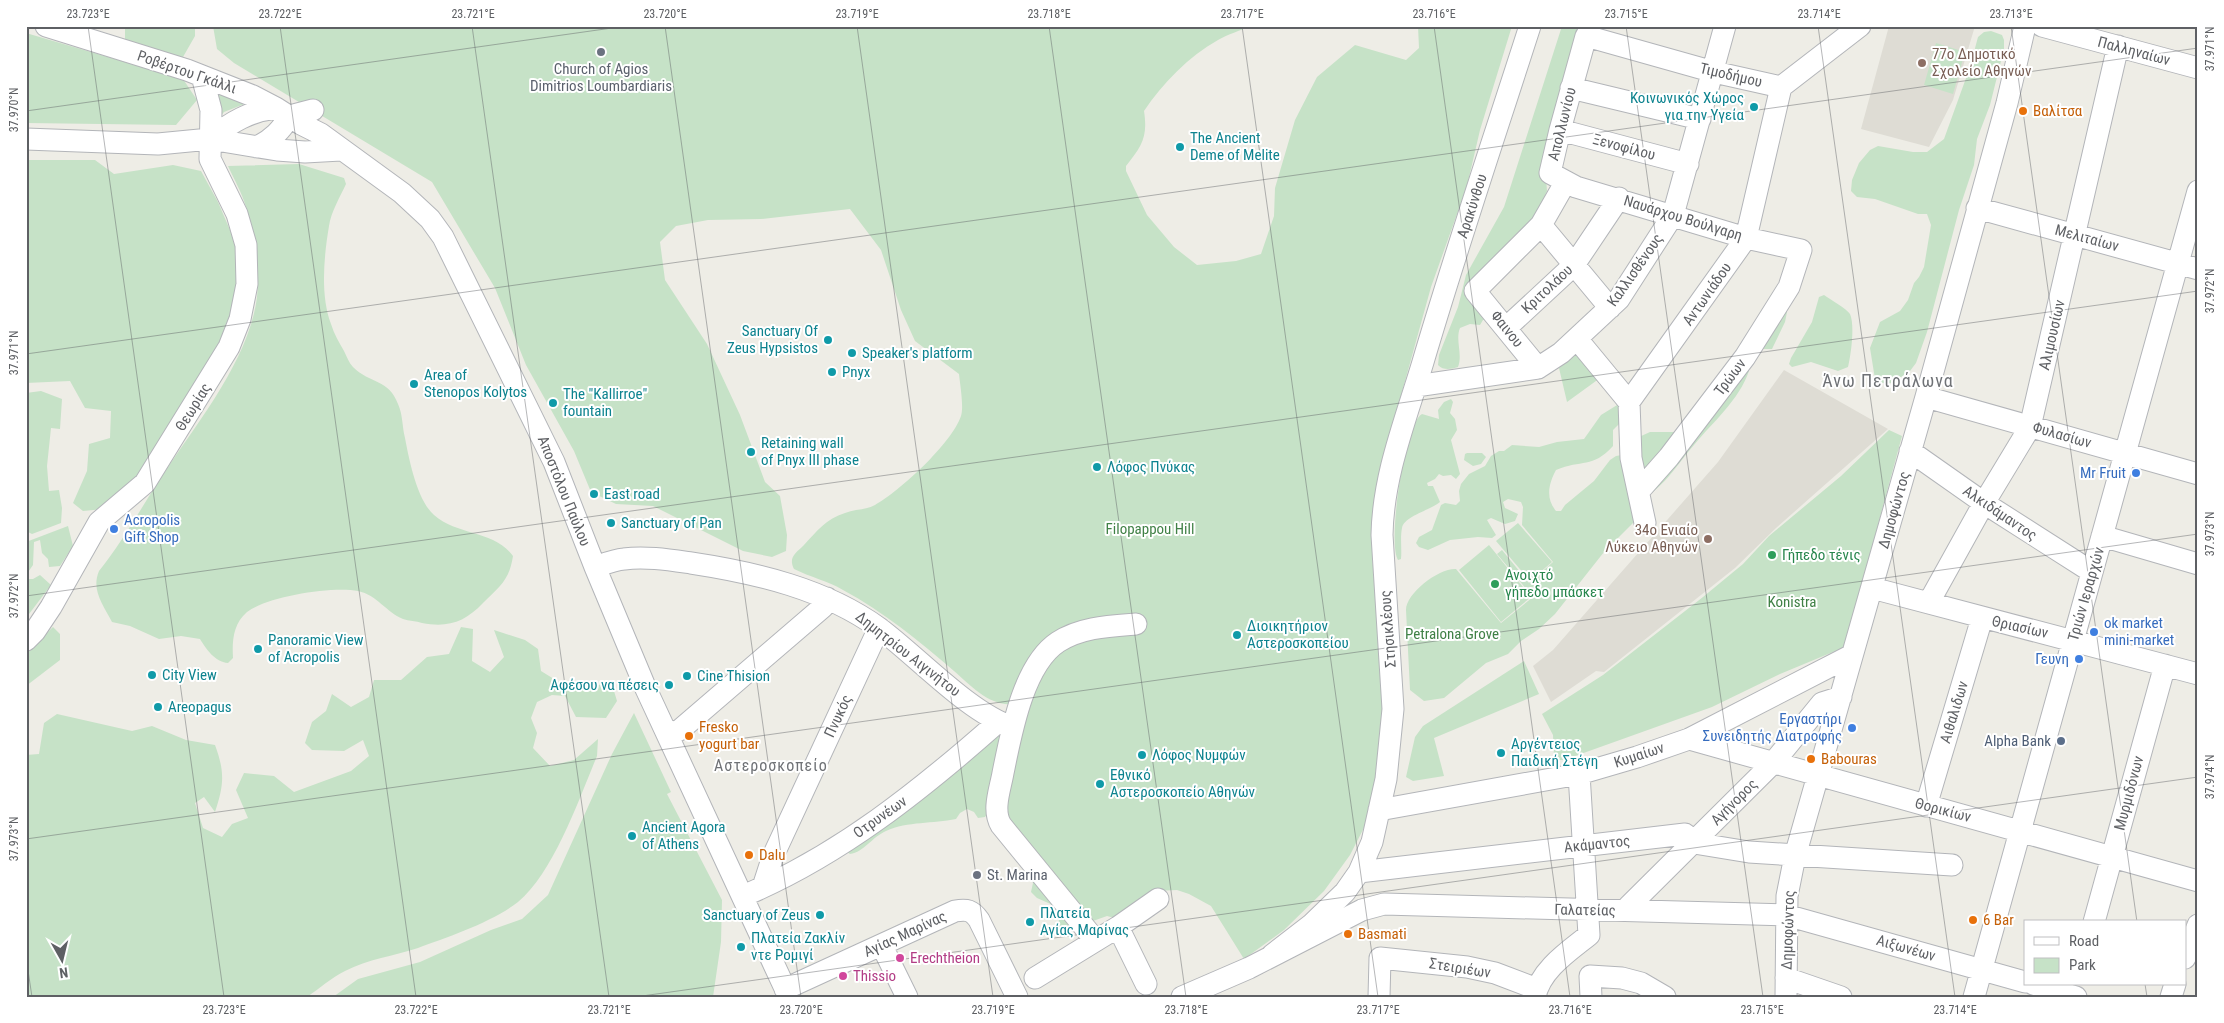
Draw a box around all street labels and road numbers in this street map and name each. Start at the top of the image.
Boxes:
street label: Παλληναίων [2096,33,2173,69]
street label: Ροβέρτου Γκάλλι [135,47,239,97]
street label: Τιμοδήμου [1698,59,1764,91]
street label: Απολλωνίου [1544,85,1580,163]
street label: Ξενοφίλου [1591,130,1657,164]
street label: Αρακύνθου [1453,171,1491,241]
street label: Ναυάρχου Βούλγαρη [1621,191,1745,245]
street label: Μελιταίων [2053,221,2121,255]
street label: Καλλισθένους [1603,230,1667,310]
street label: Αντωνιάδου [1679,259,1735,329]
street label: Κριτολάου [1518,261,1576,317]
street label: Αλιμουσίων [2035,297,2069,372]
street label: Φαινου [1487,307,1527,351]
street label: Τρώων [1710,354,1750,399]
street label: Θεωρίας [171,380,215,434]
street label: Φυλασίων [2031,418,2094,452]
street label: Αποστόλου Παύλου [534,433,594,549]
street label: Δημοφώντος [1874,469,1914,551]
street label: Αλκιδάμαντος [1959,482,2041,544]
street label: Τριών Ιεραρχών [2064,544,2108,643]
street label: Στησικλέους [1376,590,1400,668]
street label: Δημητρίου Αιγινήτου [852,608,964,700]
street label: Θριασίων [1990,612,2050,642]
street label: Αιθαλιδων [1936,678,1972,745]
street label: Πνυκός [820,692,856,740]
street label: Κυμαίων [1612,738,1667,772]
street label: Μυρμιδόνων [2110,753,2148,832]
street label: Αγήνορος [1707,775,1761,829]
street label: Οτρυνέων [850,792,911,842]
street label: Θορικίων [1913,794,1974,826]
street label: Ακάμαντος [1563,832,1631,856]
street label: Δημοφώντος [1778,890,1798,970]
street label: Γαλατείας [1554,900,1616,920]
street label: Αγίας Μαρίνας [861,907,949,961]
street label: Αιξωνέων [1874,931,1938,965]
street label: Στειριέων [1428,954,1493,982]

